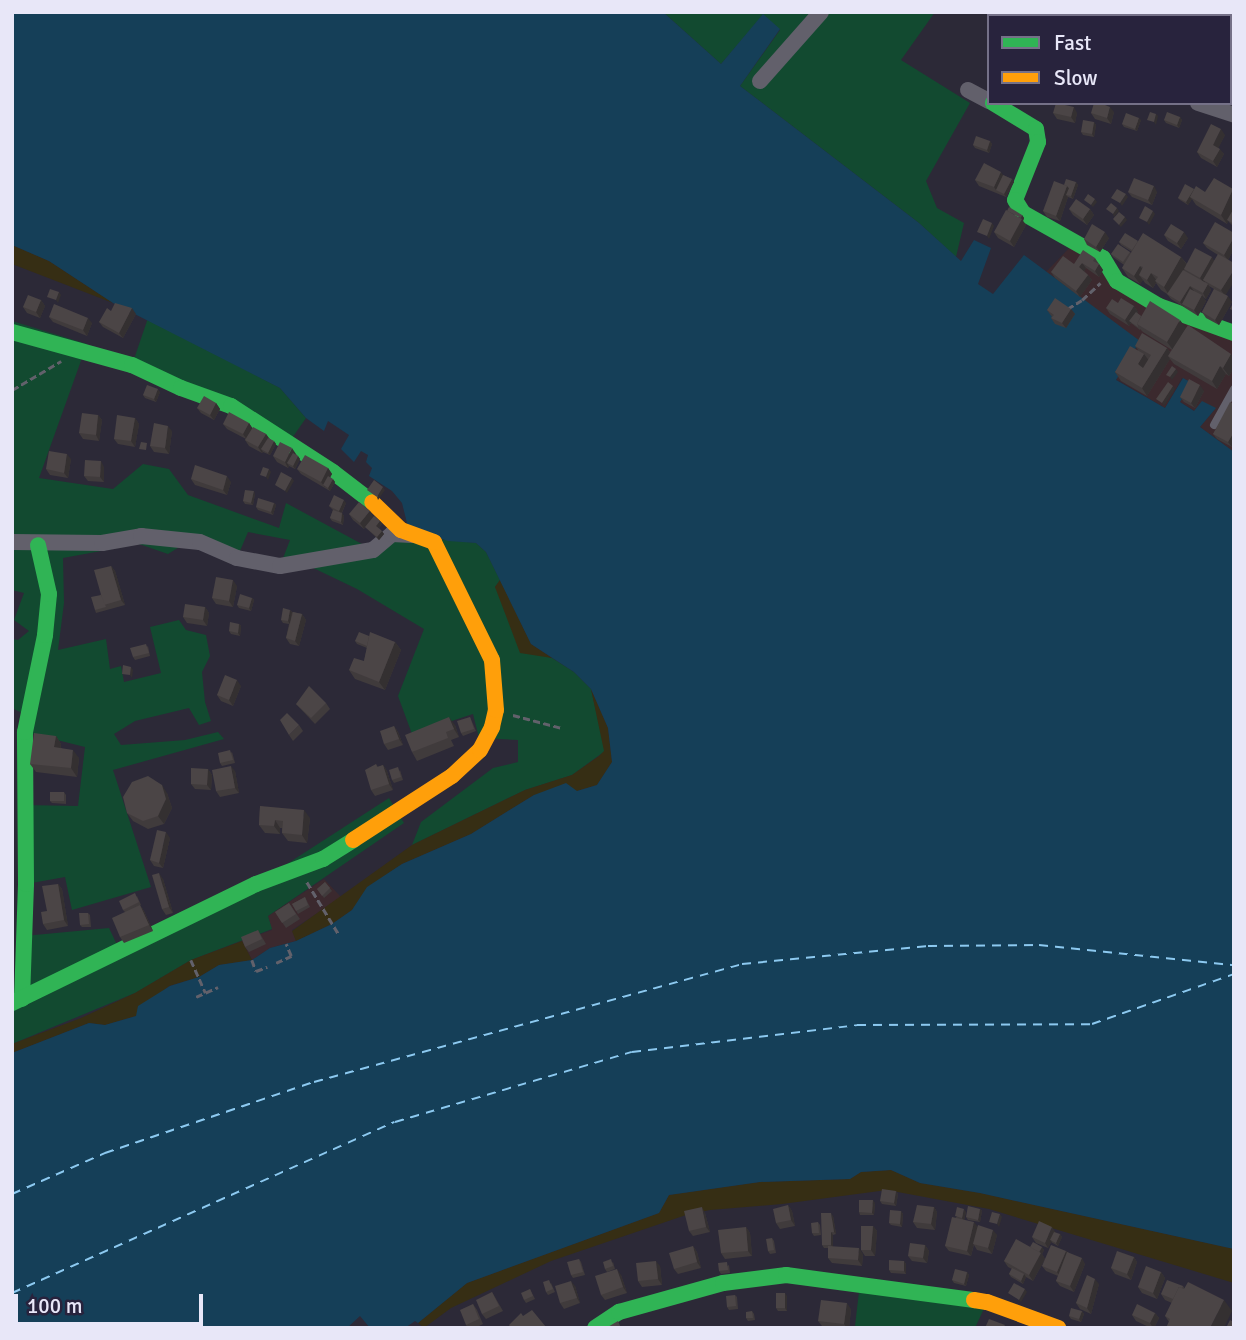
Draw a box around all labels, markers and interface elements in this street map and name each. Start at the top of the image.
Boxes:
legend [987,14,1232,105]
text: Fast [1054,30,1091,56]
text: Slow [1054,65,1098,91]
scale bar [18,1280,206,1324]
text: 100 m [27,1293,82,1319]

